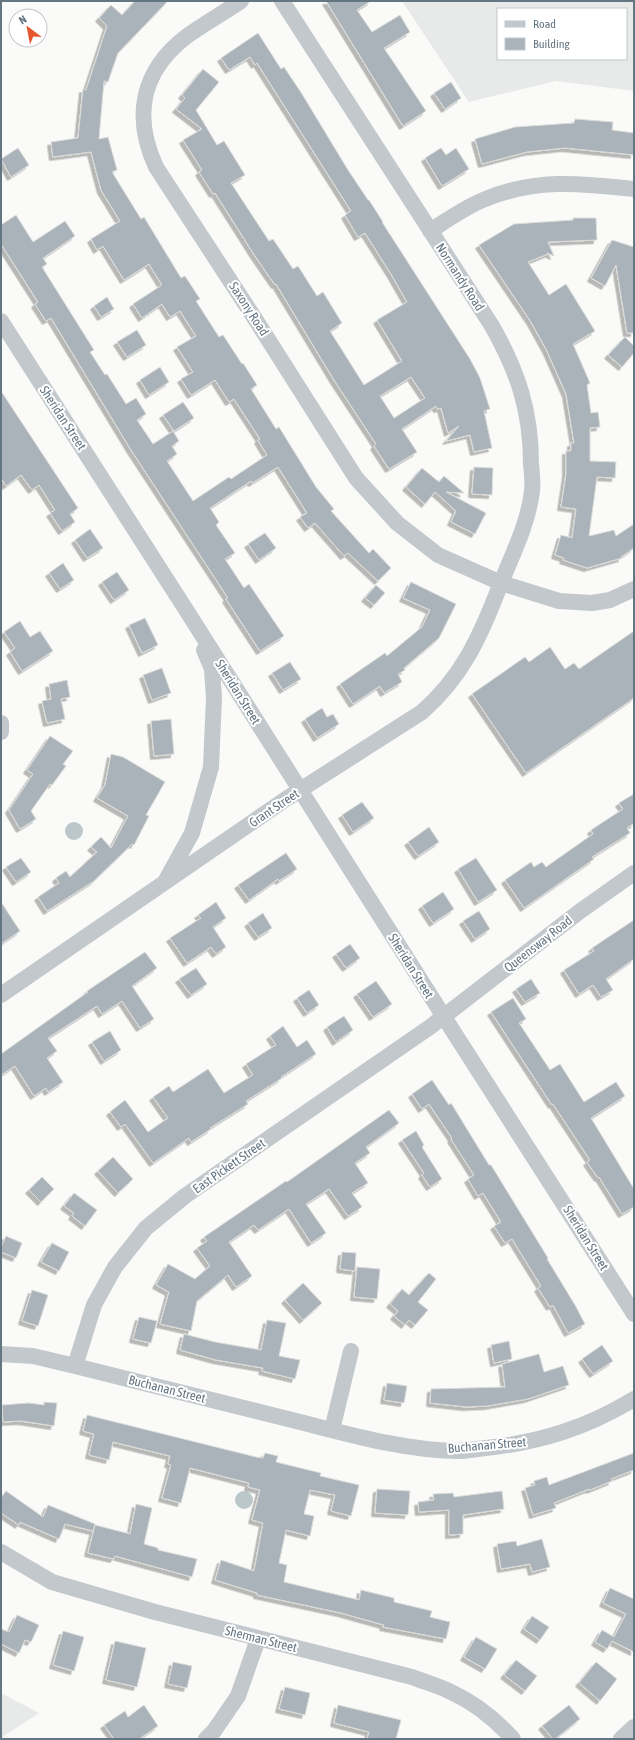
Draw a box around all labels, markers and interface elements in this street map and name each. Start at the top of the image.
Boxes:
north arrow [8,8,48,48]
legend [497,8,627,60]
text: N [17,13,29,26]
text: Road [533,17,556,31]
text: Building [533,37,571,51]
street label: Normandy Road [433,240,487,314]
street label: Saxony Road [226,279,272,339]
street label: Sheridan Street [37,383,89,453]
street label: Sheridan Street [212,657,264,727]
street label: Grant Street [246,786,302,830]
street label: Queensway Road [501,913,575,975]
street label: Sheridan Street [385,931,437,1001]
street label: East Pickett Street [190,1135,268,1196]
street label: Sheridan Street [560,1203,612,1273]
street label: Buchanan Street [127,1372,207,1406]
street label: Buchanan Street [447,1434,527,1456]
street label: Sherman Street [224,1623,299,1655]

